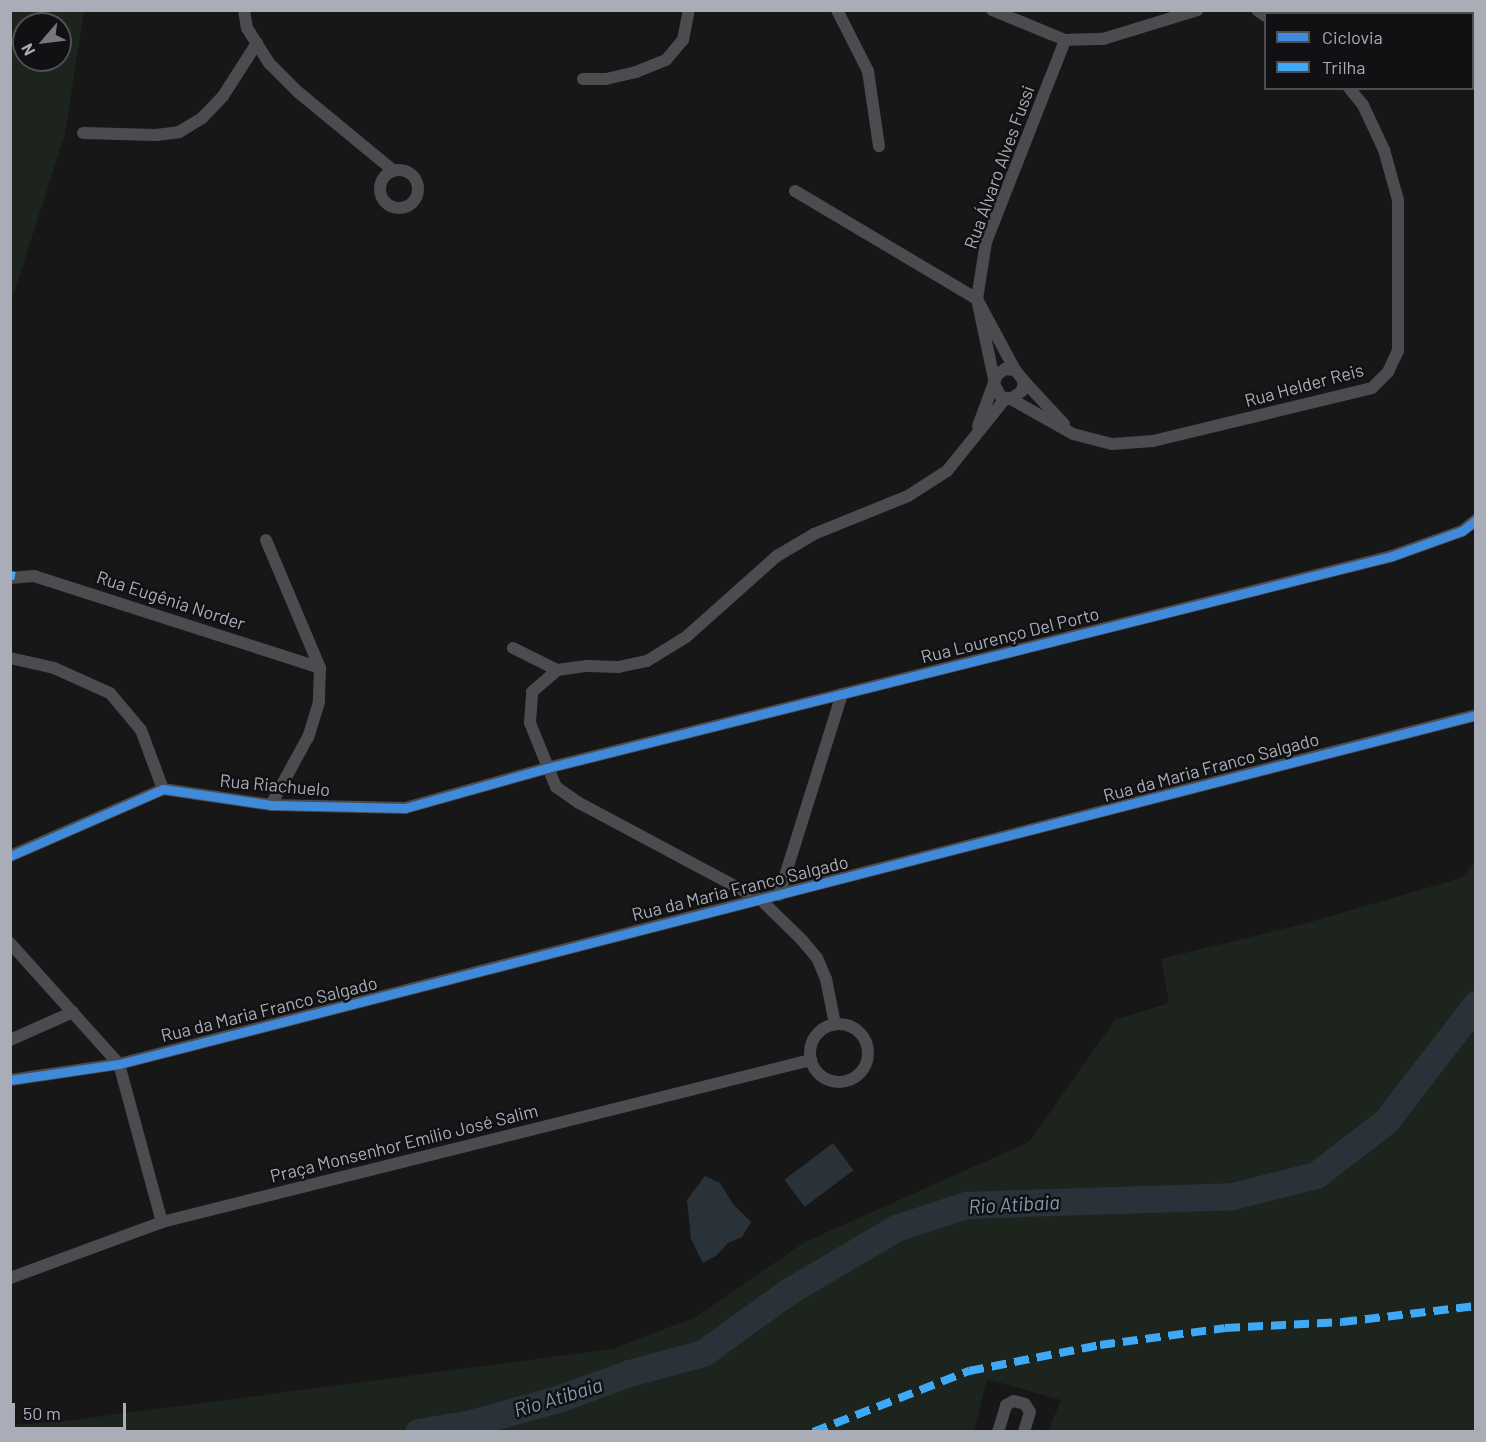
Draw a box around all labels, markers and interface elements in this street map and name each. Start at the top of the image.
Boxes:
north arrow [12,12,72,72]
legend [1264,12,1474,90]
text: Ciclovia [1322,26,1383,48]
text: N [17,41,38,59]
text: Trilha [1322,56,1366,78]
street label: Rua Álvaro Alves Fussi [959,82,1039,252]
street label: Rua Helder Reis [1242,359,1366,411]
street label: Rua Eugênia Norder [94,566,248,634]
street label: Rua Lourenço Del Porto [919,602,1101,668]
street label: Rua da Maria Franco Salgado [1101,728,1321,806]
street label: Rua Riachuelo [219,769,331,801]
street label: Rua da Maria Franco Salgado [629,851,851,925]
street label: Rua da Maria Franco Salgado [158,972,380,1046]
street label: Praça Monsenhor Emílio José Salim [268,1099,540,1187]
water label: Rio Atibaia [968,1190,1060,1218]
water label: Rio Atibaia [511,1372,605,1422]
scale bar [15,1391,129,1429]
text: 50 m [23,1402,61,1424]

